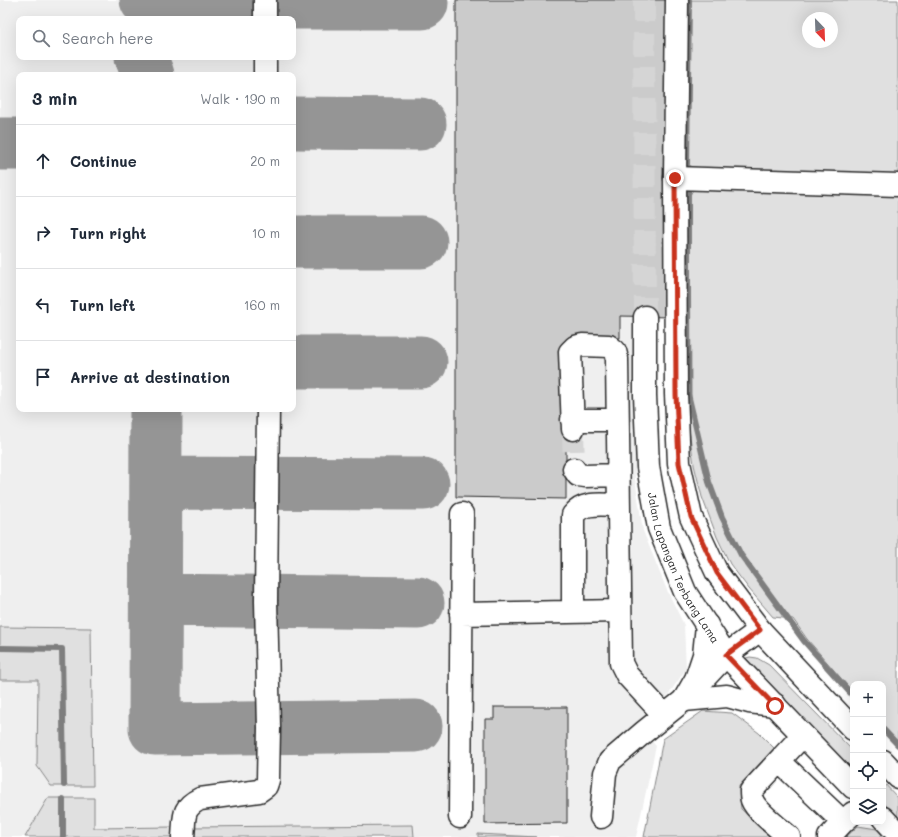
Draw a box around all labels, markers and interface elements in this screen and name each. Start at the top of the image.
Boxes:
north arrow [802,12,838,48]
search box [16,16,296,60]
icon: search [30,27,52,49]
text: Search here [62,28,153,48]
text: 3 min [32,87,77,109]
text: Walk · 190 m [200,90,280,107]
icon: ahead [32,150,54,172]
text: Continue [70,151,137,171]
text: 20 m [250,152,280,169]
route end [666,169,684,187]
icon: right [32,222,54,244]
text: Turn right [70,223,147,243]
text: 10 m [252,224,280,241]
icon: left [32,294,54,316]
text: Turn left [70,295,135,315]
text: 160 m [244,296,280,313]
icon: arrive [32,366,54,388]
text: Arrive at destination [70,367,230,387]
street label: Jalan Lapangan Terbang Lama [645,491,724,646]
map controls [850,681,886,825]
button: + [850,681,886,717]
route start [766,697,784,715]
button: − [850,717,886,753]
button: locate [850,753,886,789]
button: layers [850,789,886,825]

